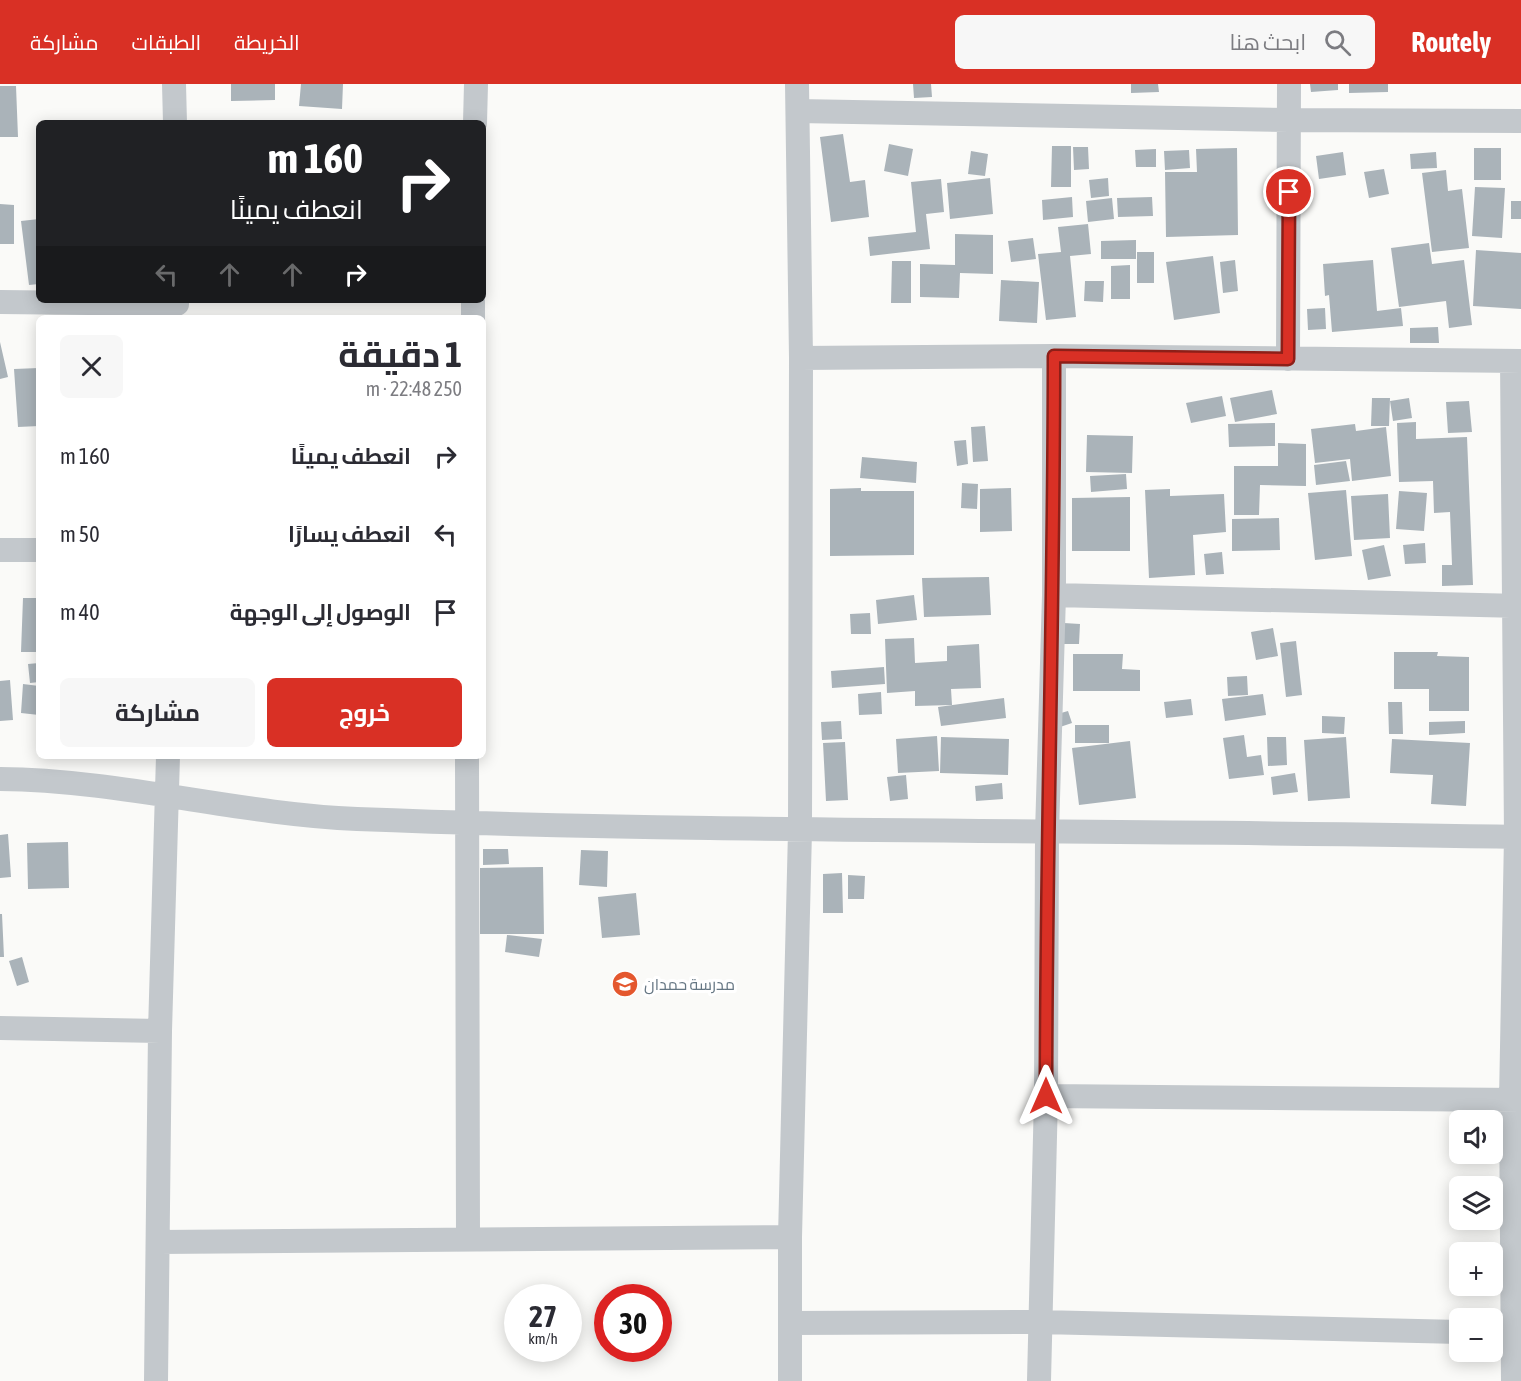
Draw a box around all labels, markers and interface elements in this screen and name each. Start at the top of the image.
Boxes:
search box [955,15,1375,69]
icon: search [1321,26,1354,59]
text: Routely [1411,26,1491,58]
text: ابحث هنا [1230,29,1306,55]
text: مشاركة [30,30,99,54]
text: الطبقات [132,30,201,54]
text: الخريطة [234,30,300,54]
text: 160 m [268,134,363,182]
icon: right [384,144,462,222]
pin [1263,166,1314,217]
icon: arrive [1272,175,1305,208]
text: انعطف يمينًا [230,194,363,225]
icon: left [150,258,183,291]
icon: ahead [213,258,246,291]
icon: ahead [276,258,309,291]
icon: right [339,258,372,291]
text: 1 دقيقة [338,333,462,375]
button: close [60,335,123,398]
text: 250 m · 22:48 [366,377,462,400]
icon: right [429,440,462,473]
text: 160 m [60,443,110,469]
text: انعطف يمينًا [291,443,411,469]
icon: left [429,518,462,551]
text: 50 m [60,521,100,547]
text: انعطف يسارًا [288,521,411,547]
icon: arrive [429,596,462,629]
text: 40 m [60,599,100,625]
text: الوصول إلى الوجهة [230,599,411,625]
button: مشاركة [60,678,255,747]
button: خروج [267,678,462,747]
school or university icon: مدرسة حمدان [610,969,640,999]
place label: مدرسة حمدان [644,975,735,995]
position arrow [1014,1064,1078,1128]
map controls [1449,1110,1503,1362]
button: sound [1449,1110,1503,1164]
button: layers [1449,1176,1503,1230]
button: + [1449,1242,1503,1296]
speed limit sign: 30 [594,1284,672,1362]
text: 27 [529,1299,557,1333]
button: − [1449,1308,1503,1362]
text: km/h [528,1330,558,1347]

